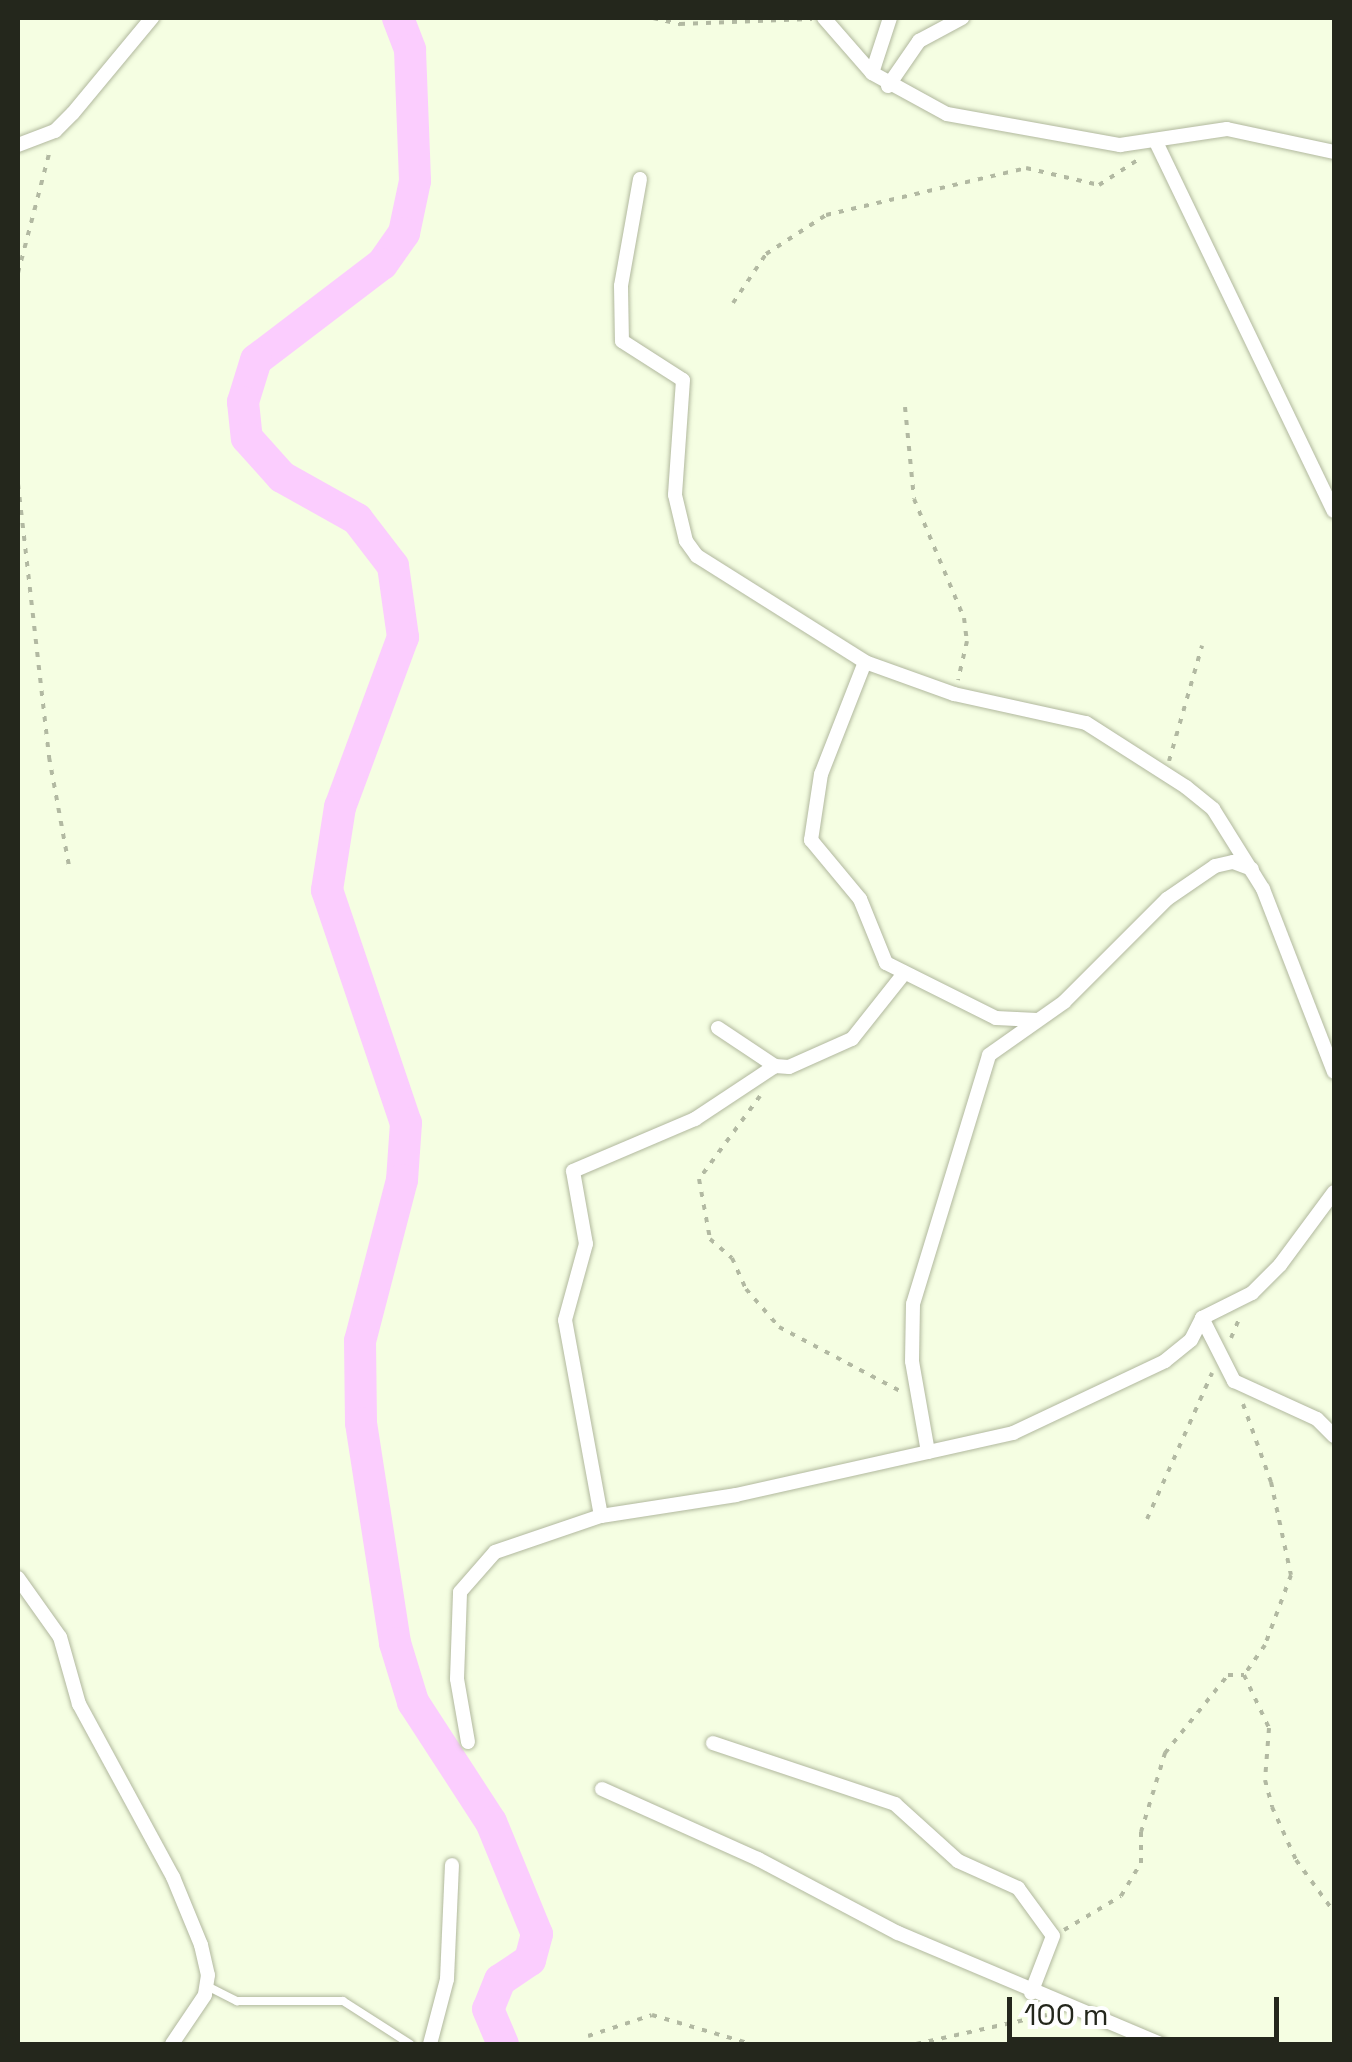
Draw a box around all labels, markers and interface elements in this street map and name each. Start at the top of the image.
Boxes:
scale bar [1012,1977,1284,2039]
text: 100 m [1024,1995,1109,2034]

